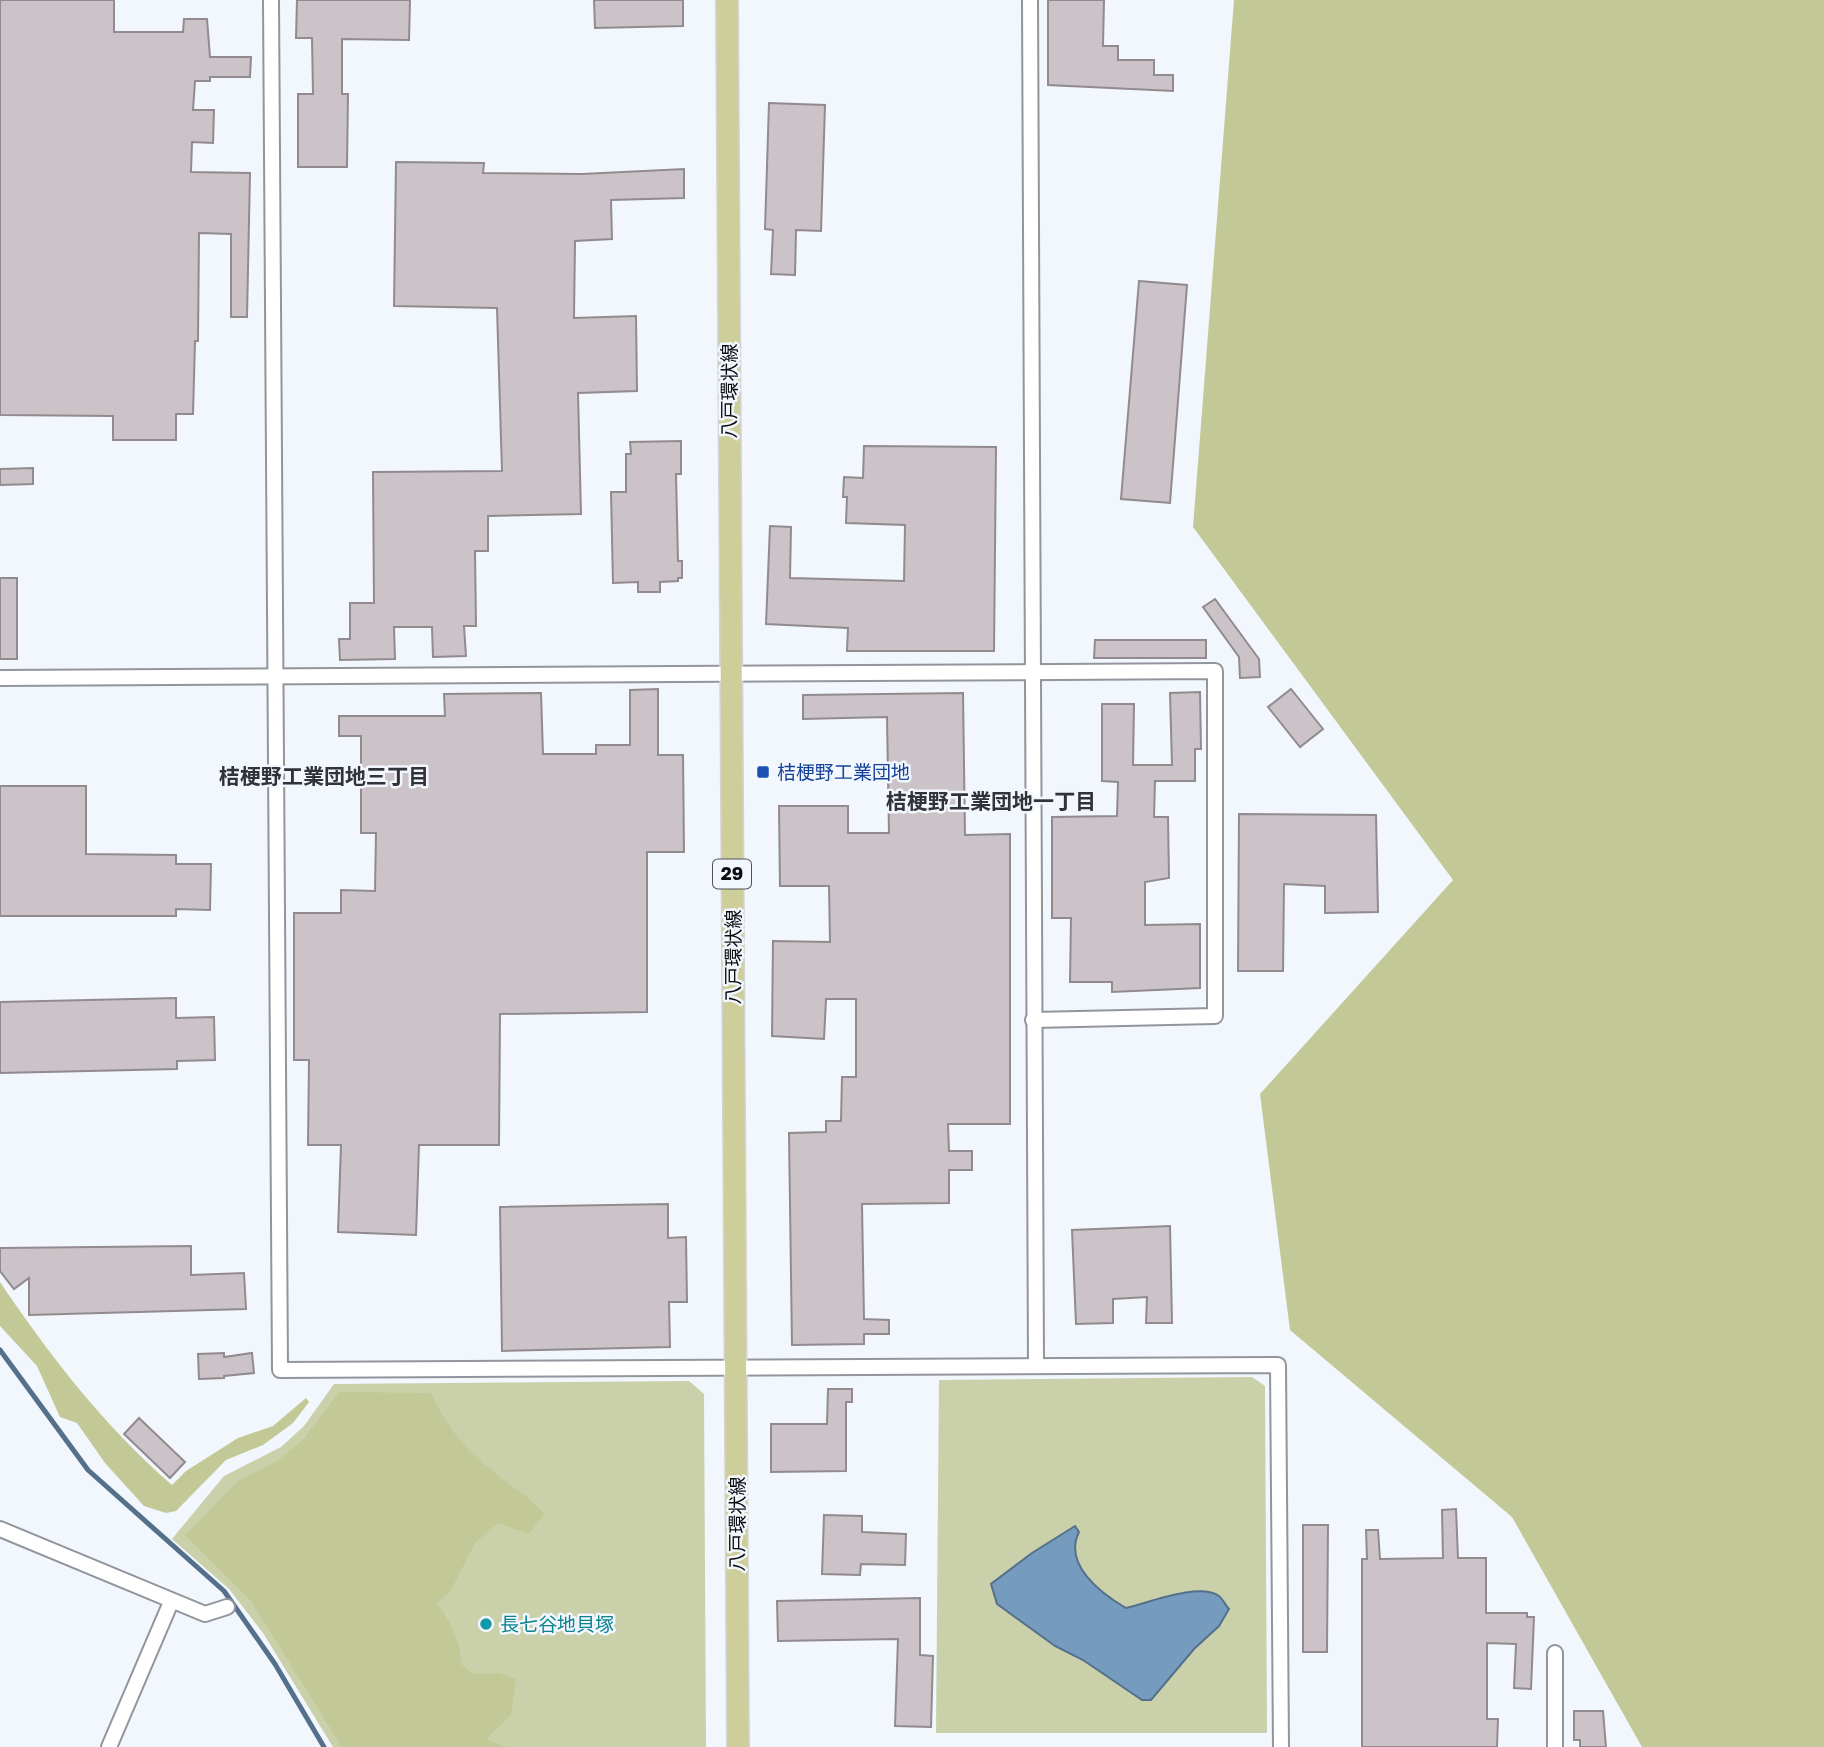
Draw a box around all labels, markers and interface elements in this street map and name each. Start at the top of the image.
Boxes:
street label: 八戸環状線 [717,343,740,439]
place label: 桔梗野工業団地 [777,760,910,783]
district label: 桔梗野工業団地三丁目 [219,763,429,789]
marker: 桔梗野工業団地 [755,764,771,780]
district label: 桔梗野工業団地一丁目 [886,788,1096,814]
road number: 29 [713,860,751,888]
street label: 八戸環状線 [721,909,744,1005]
street label: 八戸環状線 [725,1476,748,1572]
place label: 長七谷地貝塚 [500,1612,614,1635]
marker: 長七谷地貝塚 [478,1616,494,1632]

